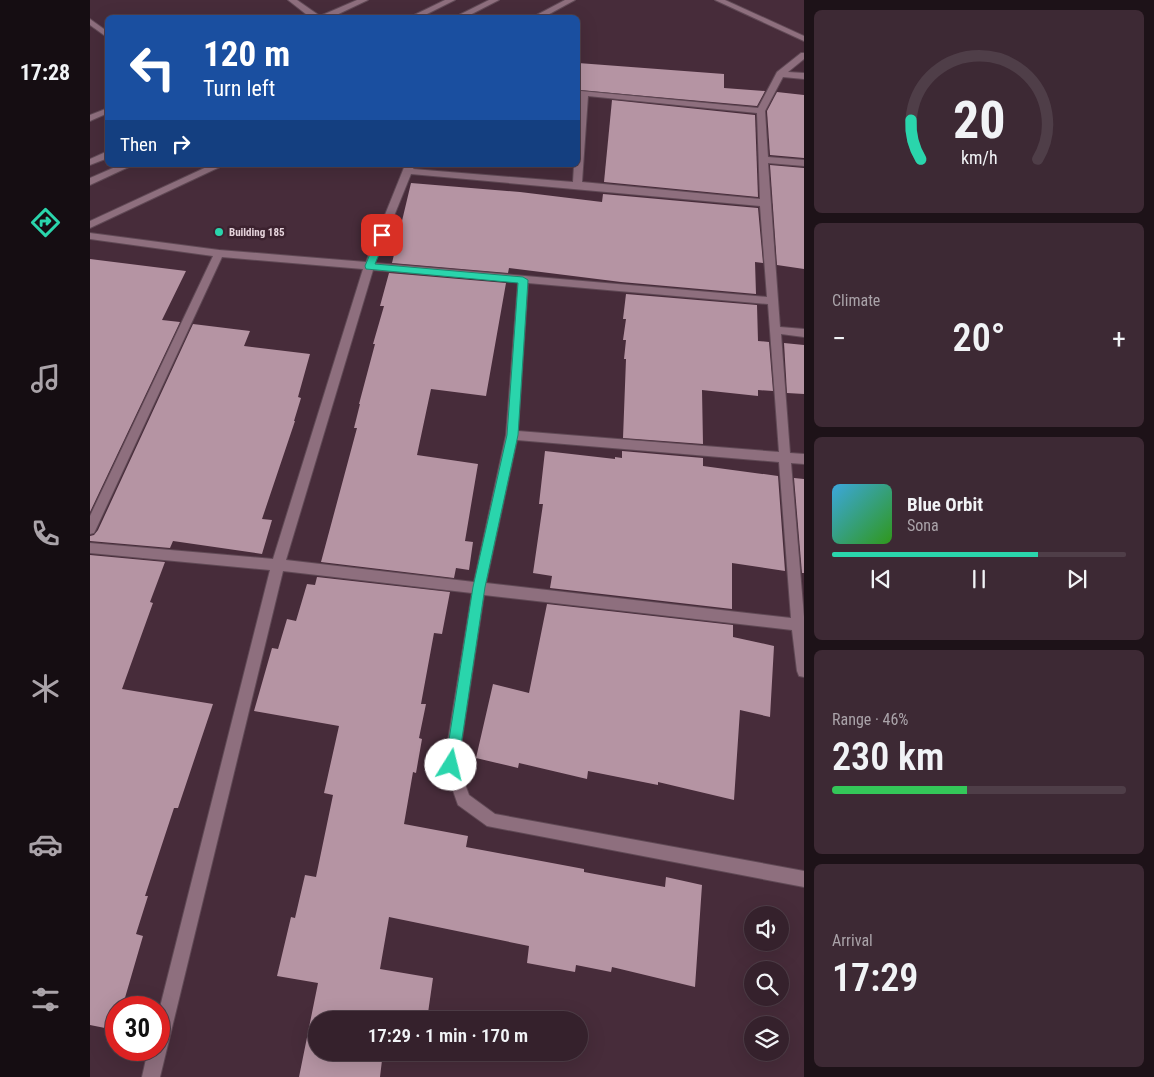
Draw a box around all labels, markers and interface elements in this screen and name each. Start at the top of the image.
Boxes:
text: 120 m [203,34,290,75]
icon: left [120,35,185,100]
text: 17:28 [20,60,70,85]
text: Turn left [203,76,275,101]
text: 20 [953,90,1005,151]
icon: right [167,130,195,158]
text: Then [120,133,157,156]
text: km/h [961,147,997,168]
icon: directions [28,205,63,240]
pin [361,214,403,256]
icon: arrive [368,221,396,249]
marker: Building 185 [213,226,225,238]
place label: Building 185 [229,226,285,239]
text: Climate [832,291,880,310]
text: 20° [953,316,1005,360]
text: − [832,322,846,355]
text: + [1112,322,1126,355]
icon: music [28,361,63,396]
text: Blue Orbit [907,493,983,516]
icon: phone [28,516,63,551]
text: Sona [907,516,939,535]
icon: previous [867,565,895,593]
icon: pause [965,565,993,593]
icon: next [1063,565,1091,593]
icon: climate [28,671,63,706]
text: Range · 46% [832,710,908,729]
text: 230 km [832,735,944,779]
position arrow [424,738,476,790]
icon: car [28,827,63,862]
map controls [744,906,789,1061]
button: sound [744,906,789,951]
text: Arrival [832,931,873,950]
text: 17:29 [832,956,918,1000]
button: search [744,961,789,1006]
icon: filters [28,982,63,1017]
speed limit sign: 30 [105,996,170,1061]
button: layers [744,1016,789,1061]
text: 17:29 · 1 min · 170 m [368,1024,528,1047]

